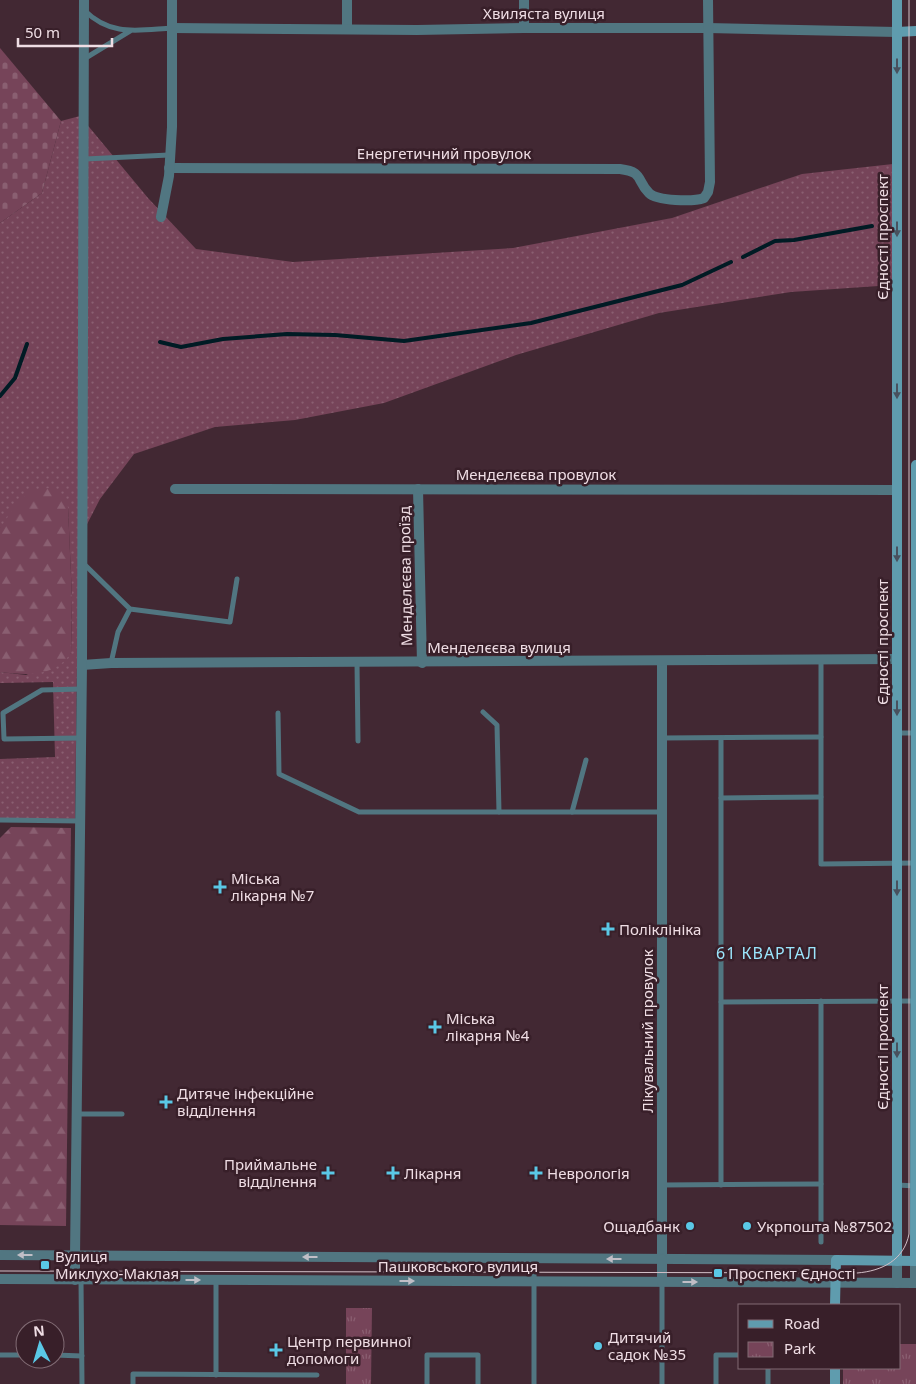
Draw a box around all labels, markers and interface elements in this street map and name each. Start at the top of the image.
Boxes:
street label: Хвиляста вулиця [483,3,605,23]
scale bar [18,15,111,47]
text: 50 m [25,22,60,42]
one-way arrow [893,58,901,74]
street label: Енергетичний провулок [357,143,531,163]
street label: Єдності проспект [872,174,892,300]
one-way arrow [893,221,901,237]
one-way arrow [893,383,901,399]
street label: Менделєєва провулок [456,464,616,484]
street label: Менделєєва проїзд [394,506,416,646]
one-way arrow [893,546,901,562]
street label: Єдності проспект [872,579,892,705]
street label: Менделєєва вулиця [427,637,571,657]
one-way arrow [893,700,901,716]
place label: Міська лікарня №7 [231,868,314,905]
marker: Міська лікарня №7 [213,880,227,894]
one-way arrow [893,880,901,896]
place label: Поліклініка [619,919,701,939]
marker: Поліклініка [601,922,615,936]
district label: 61 КВАРТАЛ [716,942,818,964]
street label: Лікувальний провулок [637,949,657,1113]
street label: Єдності проспект [872,984,892,1110]
place label: Міська лікарня №4 [446,1008,530,1045]
marker: Міська лікарня №4 [428,1020,442,1034]
one-way arrow [893,1042,901,1058]
place label: Дитяче інфекційне відділення [177,1083,314,1120]
marker: Дитяче інфекційне відділення [159,1095,173,1109]
place label: Приймальне відділення [224,1154,317,1191]
place label: Лікарня [404,1163,461,1183]
place label: Неврологія [547,1163,630,1183]
marker: Приймальне відділення [321,1166,335,1180]
marker: Лікарня [386,1166,400,1180]
marker: Неврологія [529,1166,543,1180]
place label: Ощадбанк [603,1216,680,1236]
place label: Укрпошта №87502 [757,1216,892,1236]
marker: Ощадбанк [684,1220,696,1232]
marker: Укрпошта №87502 [741,1220,753,1232]
place label: Вулиця Миклухо-Маклая [55,1246,179,1283]
one-way arrow [17,1251,33,1259]
one-way arrow [302,1253,318,1261]
one-way arrow [605,1255,621,1263]
street label: Пашковського вулиця [378,1256,538,1276]
marker: Вулиця Миклухо-Маклая [39,1259,51,1271]
place label: Проспект Єдності [728,1263,856,1283]
marker: Проспект Єдності [712,1267,724,1279]
one-way arrow [186,1276,202,1284]
one-way arrow [400,1277,416,1285]
one-way arrow [682,1278,698,1286]
legend [738,1304,901,1369]
text: Road [784,1313,820,1333]
north arrow [15,1319,65,1369]
text: N [32,1321,45,1341]
place label: Дитячий садок №35 [608,1327,686,1364]
place label: Центр первинної допомоги [287,1331,411,1368]
text: Park [784,1338,816,1358]
marker: Дитячий садок №35 [592,1340,604,1352]
marker: Центр первинної допомоги [269,1343,283,1357]

